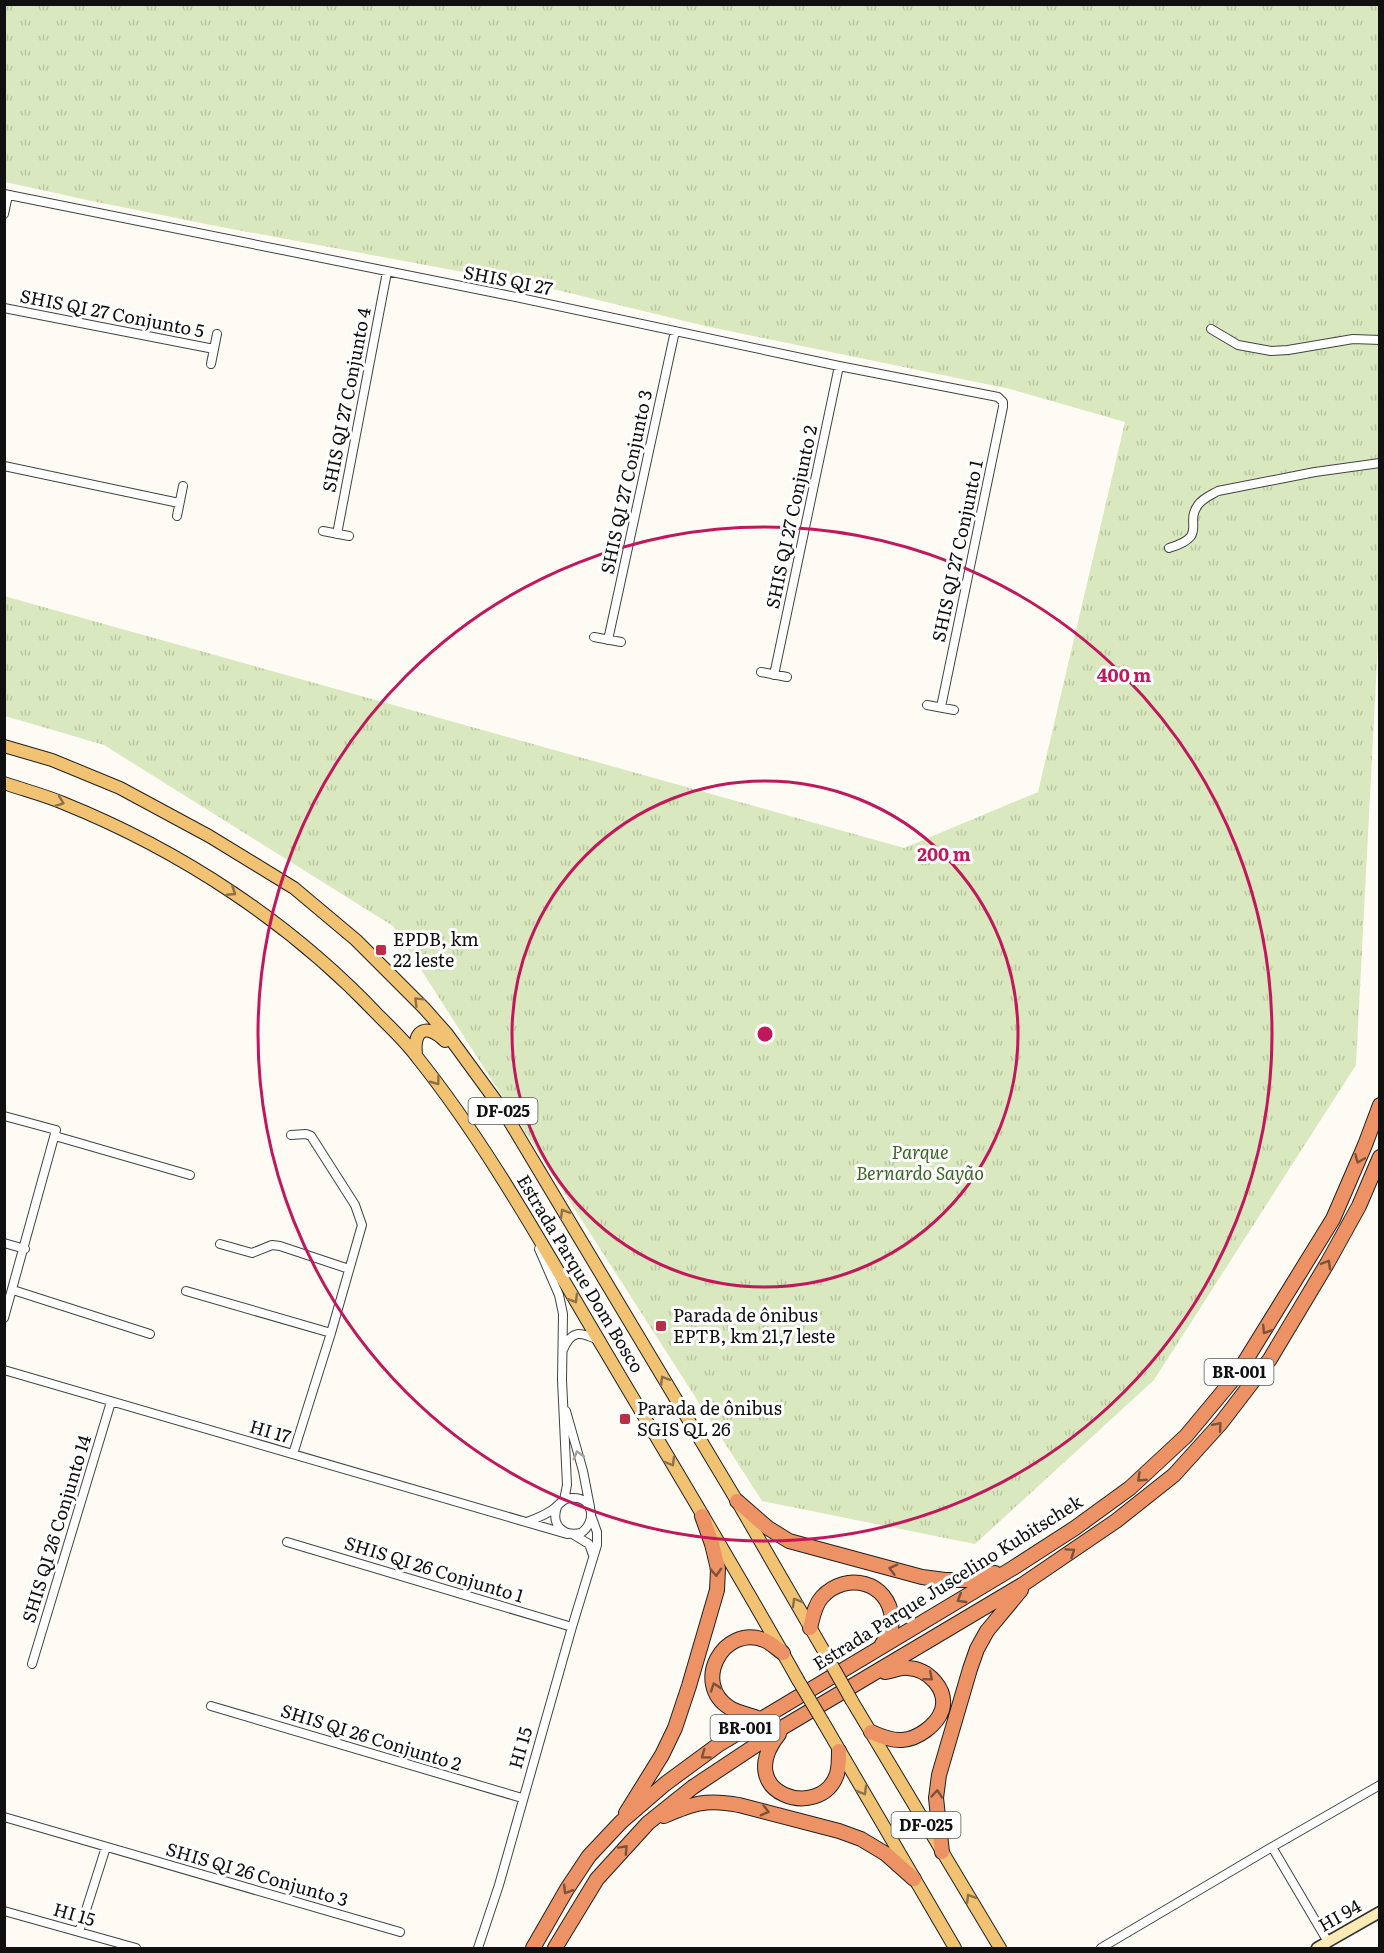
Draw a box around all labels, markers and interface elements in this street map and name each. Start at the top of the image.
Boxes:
street label: SHIS QI 27 [461,258,555,301]
street label: SHIS QI 27 Conjunto 5 [18,281,207,344]
street label: SHIS QI 27 Conjunto 4 [314,305,377,495]
street label: SHIS QI 27 Conjunto 3 [593,387,658,576]
street label: SHIS QI 27 Conjunto 2 [758,422,823,611]
street label: SHIS QI 27 Conjunto 1 [924,457,989,644]
text: 400 m [1097,661,1151,688]
one-way arrow [54,795,65,807]
text: 200 m [917,840,971,867]
one-way arrow [226,885,236,897]
place label: EPDB, km 22 leste [393,925,479,973]
marker: EPDB, km 22 leste [374,943,388,957]
one-way arrow [414,998,425,1009]
centre of rings [755,1024,775,1044]
one-way arrow [428,1075,439,1086]
road number: DF-025 [468,1098,538,1124]
park label: Parque Bernardo Sayão [856,1138,984,1186]
one-way arrow [1354,1153,1366,1164]
street label: Estrada Parque Dom Bosco [511,1169,651,1378]
one-way arrow [560,1209,572,1219]
one-way arrow [1319,1260,1331,1270]
one-way arrow [567,1293,578,1303]
place label: Parada de ônibus EPTB, km 21,7 leste [673,1301,835,1349]
marker: Parada de ônibus EPTB, km 21,7 leste [654,1319,668,1333]
one-way arrow [1261,1324,1273,1334]
road number: BR-001 [1204,1359,1274,1385]
one-way arrow [660,1376,672,1386]
place label: Parada de ônibus SGIS QL 26 [637,1394,782,1442]
street label: HI 17 [247,1412,294,1449]
marker: Parada de ônibus SGIS QL 26 [618,1412,632,1426]
one-way arrow [1211,1422,1222,1433]
street label: SHIS QI 26 Conjunto 14 [14,1431,97,1626]
one-way arrow [573,1450,585,1461]
one-way arrow [664,1456,675,1467]
one-way arrow [1137,1471,1148,1482]
street label: Estrada Parque Juscelino Kubitschek [807,1487,1088,1676]
street label: SHIS QI 26 Conjunto 1 [342,1528,527,1609]
one-way arrow [1064,1548,1075,1559]
one-way arrow [888,1563,898,1576]
one-way arrow [710,1568,723,1577]
one-way arrow [957,1591,967,1603]
one-way arrow [791,1598,803,1609]
one-way arrow [922,1670,933,1681]
one-way arrow [710,1683,723,1693]
street label: SHIS QI 26 Conjunto 2 [278,1696,465,1777]
road number: BR-001 [710,1715,780,1741]
street label: HI 15 [501,1723,538,1772]
one-way arrow [700,1747,711,1758]
one-way arrow [855,1785,867,1795]
one-way arrow [930,1790,943,1799]
one-way arrow [759,1804,769,1817]
road number: DF-025 [892,1812,960,1838]
street label: SHIS QI 26 Conjunto 3 [163,1835,352,1913]
one-way arrow [617,1845,628,1856]
one-way arrow [562,1884,574,1894]
street label: HI 94 [1313,1892,1366,1938]
one-way arrow [966,1894,978,1904]
street label: HI 15 [50,1895,99,1932]

